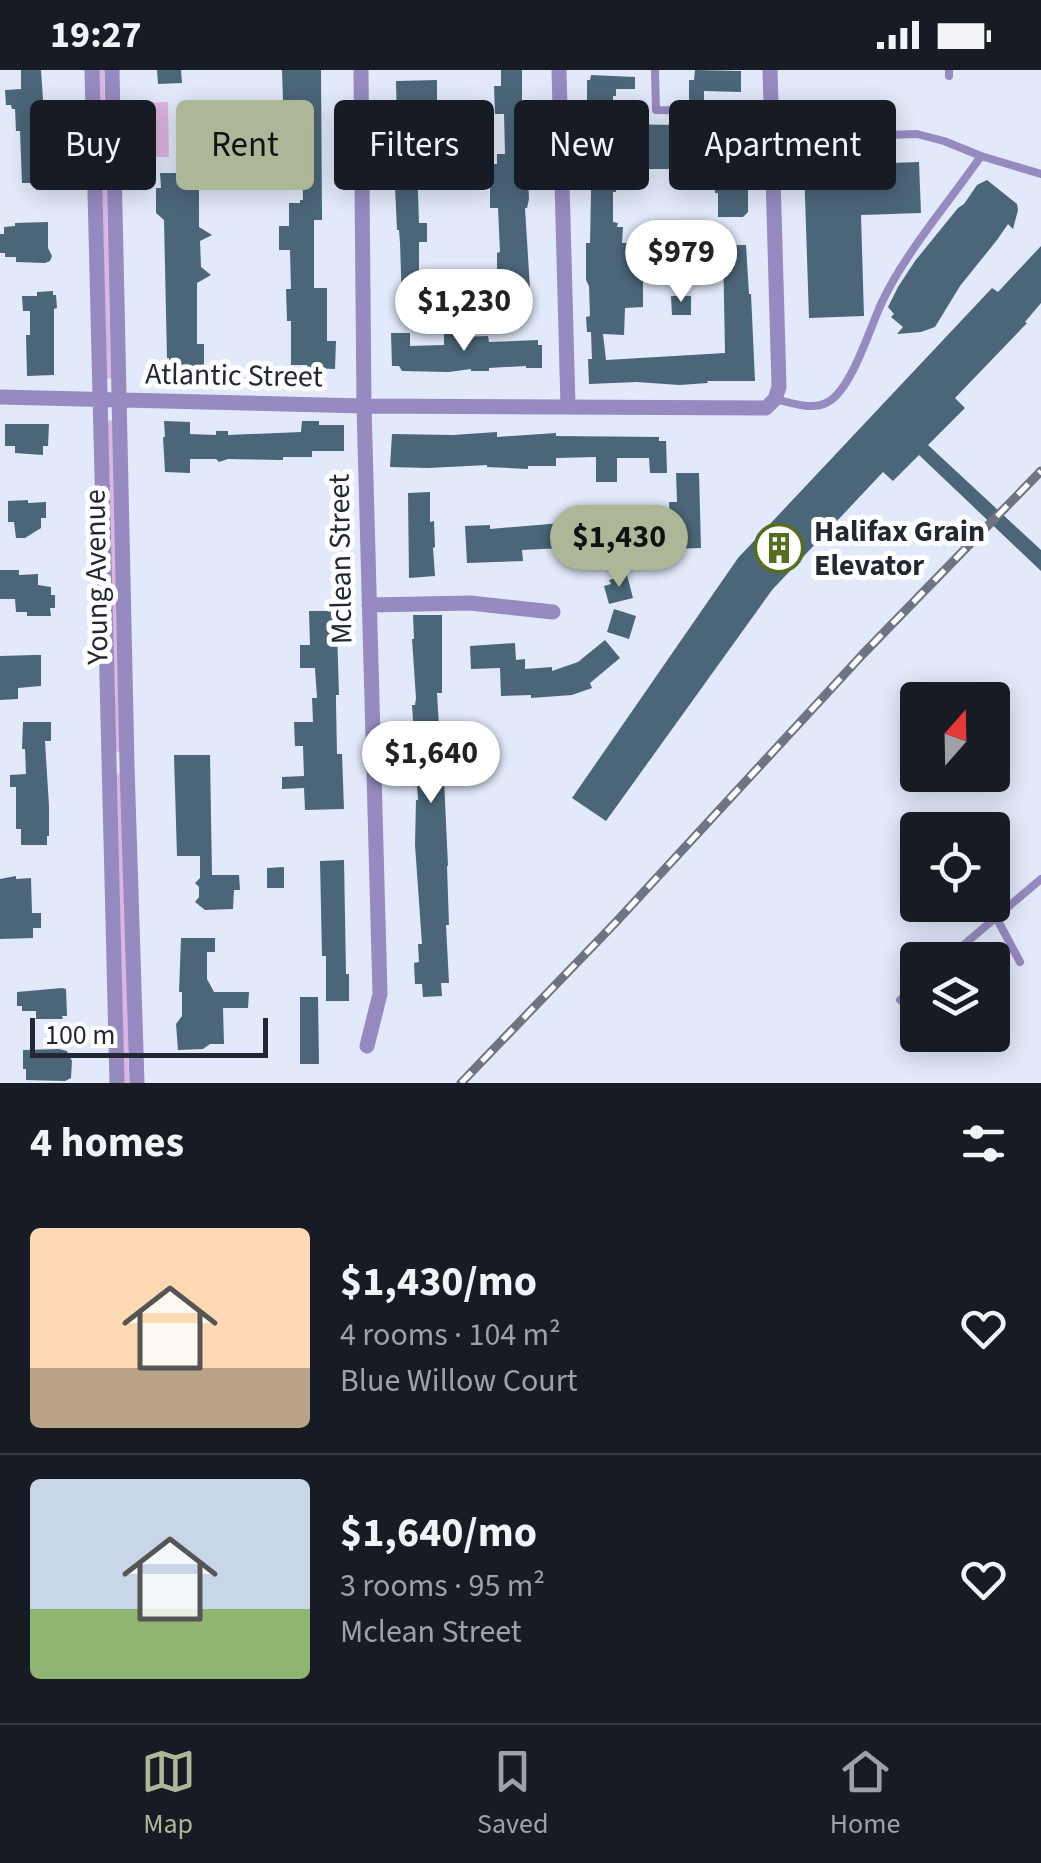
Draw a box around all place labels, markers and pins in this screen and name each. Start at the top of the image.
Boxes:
pin: $979 [622,220,740,305]
pin: $1,230 [383,269,545,354]
pin: $1,430 [538,505,700,590]
place label: Halifax Grain Elevator [814,510,985,587]
building icon: Halifax Grain Elevator [753,522,805,574]
pin: $1,640 [350,721,512,806]

